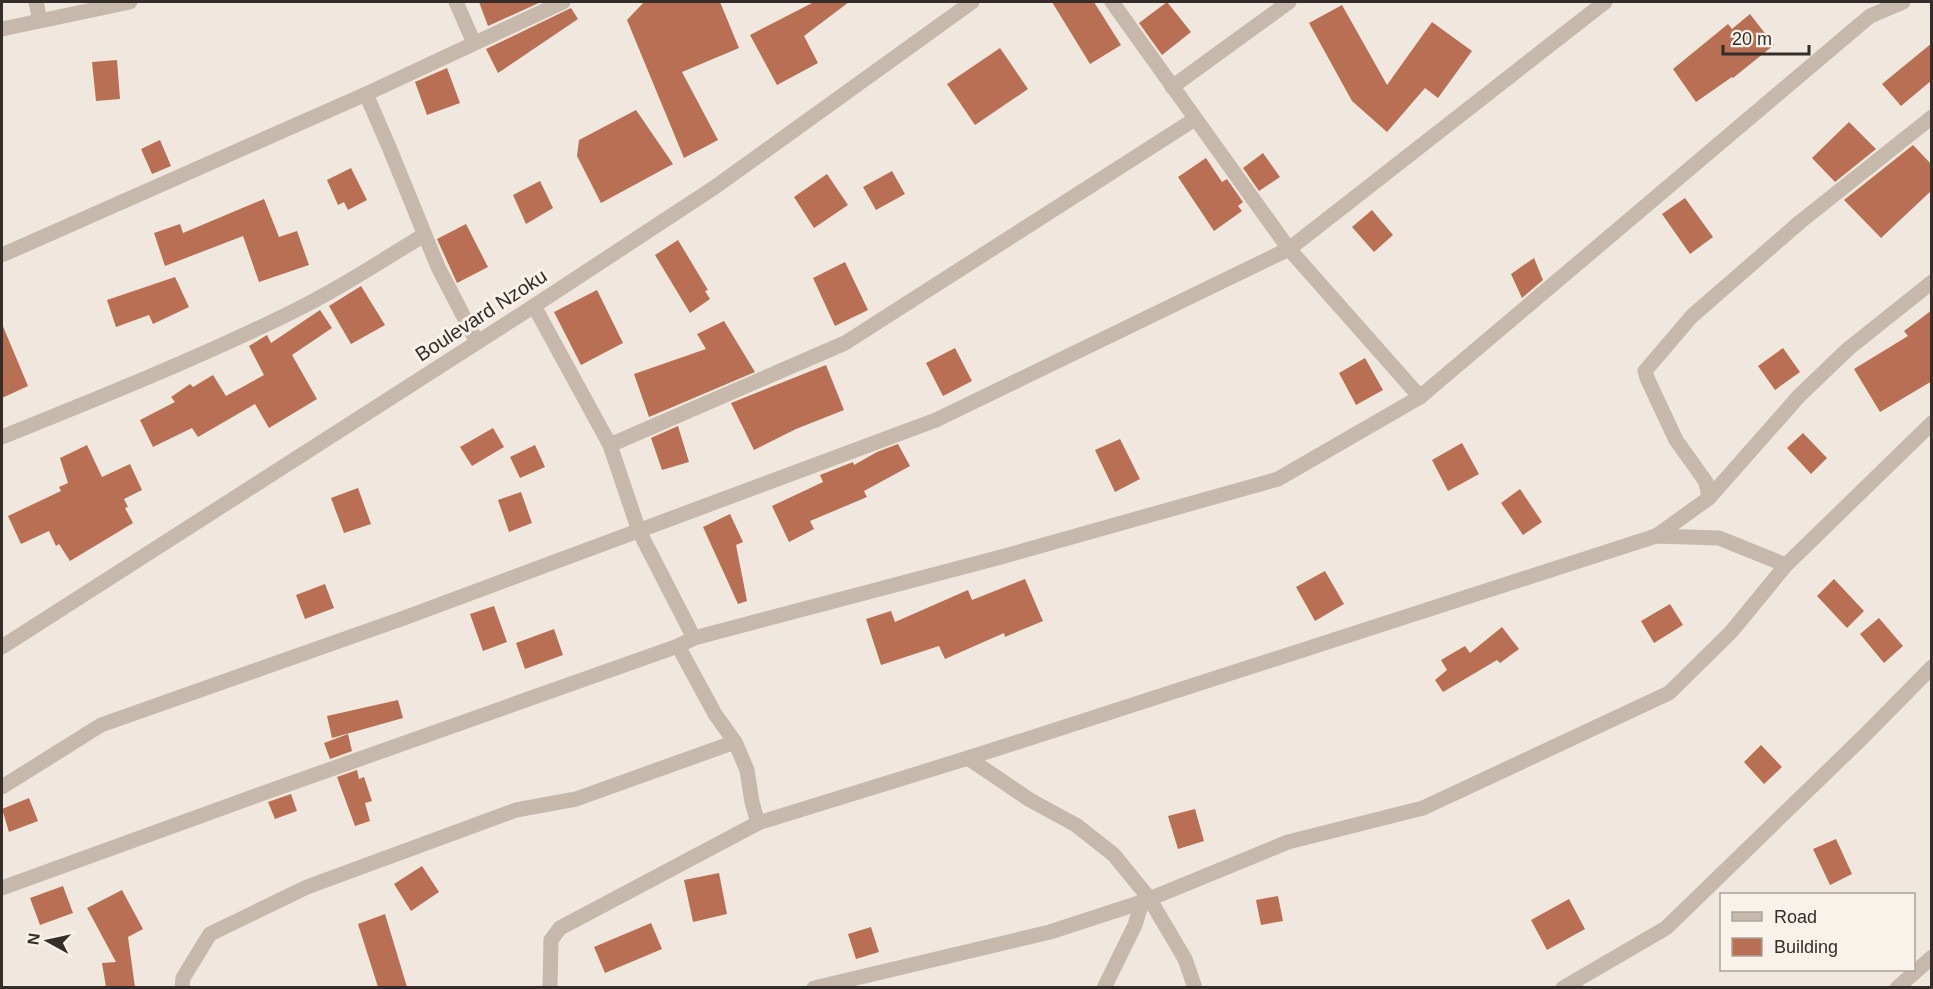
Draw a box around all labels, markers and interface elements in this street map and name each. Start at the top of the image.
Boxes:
scale bar [1723,18,1808,56]
text: 20 m [1732,29,1772,49]
street label: Boulevard Nzoku [411,264,551,366]
legend [1720,893,1915,971]
text: Road [1774,907,1817,927]
north arrow [18,911,78,971]
text: N [24,932,43,946]
text: Building [1774,937,1838,957]

